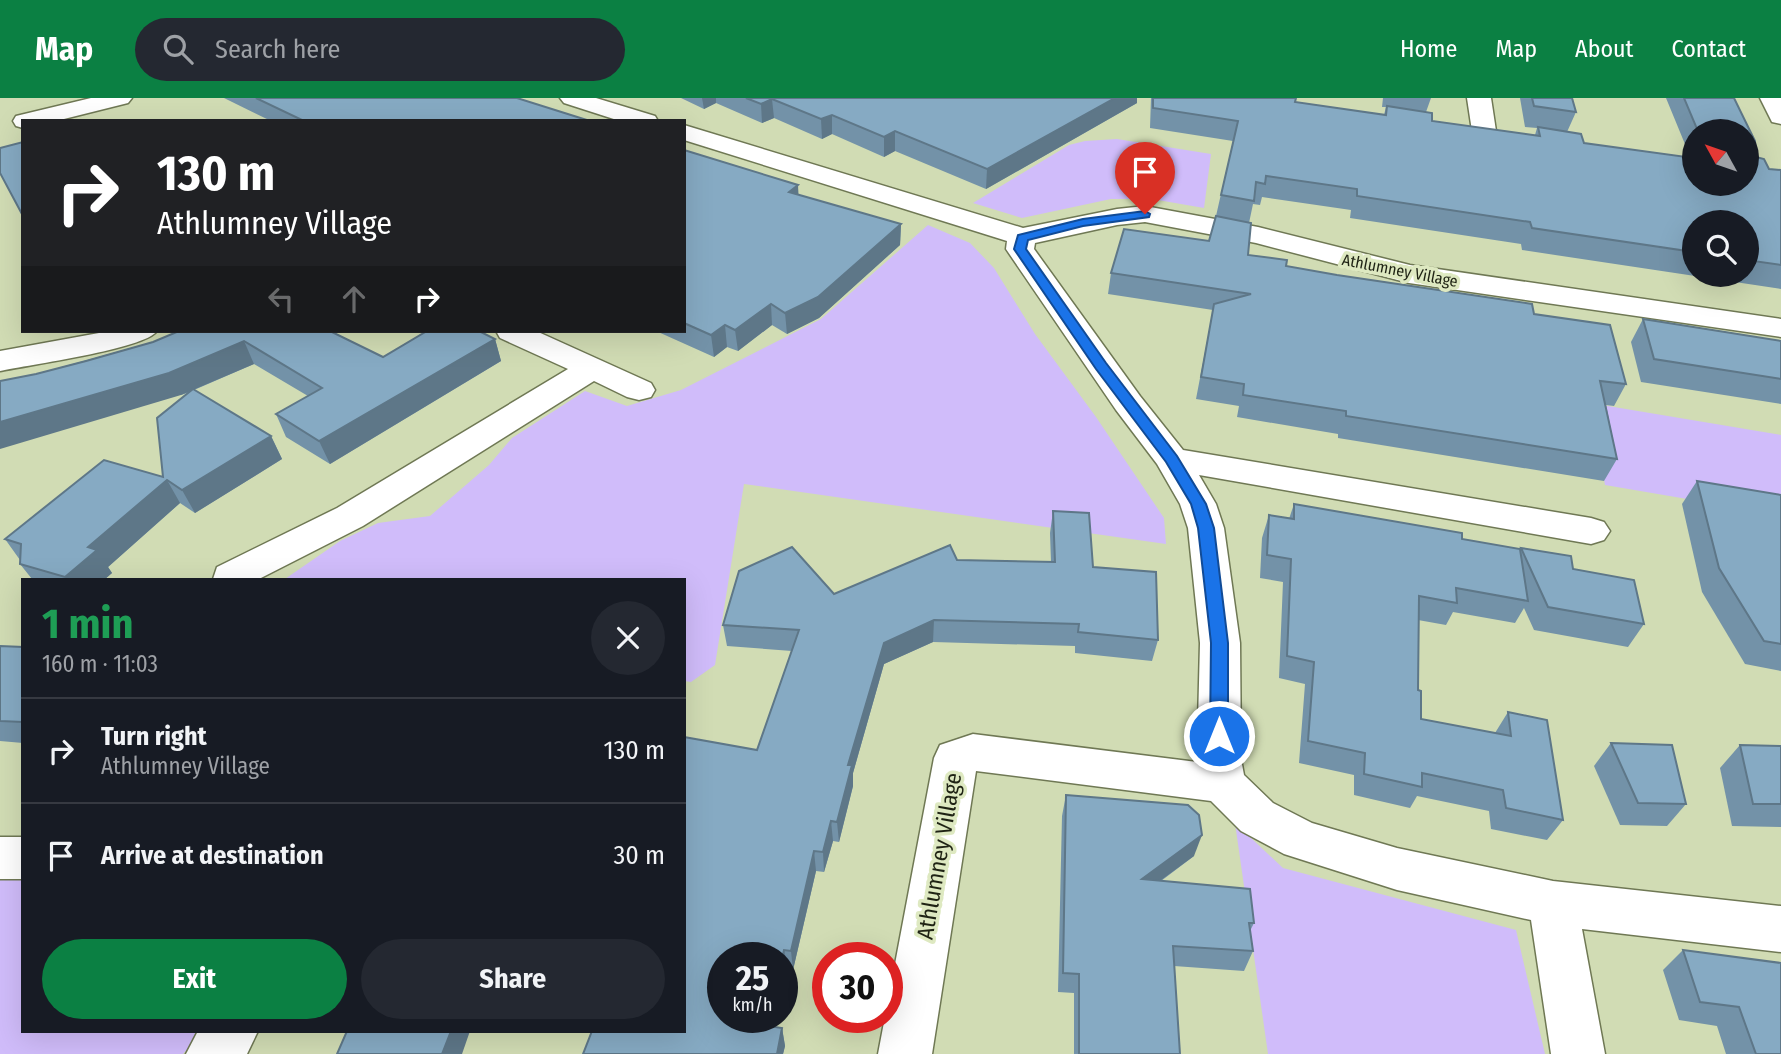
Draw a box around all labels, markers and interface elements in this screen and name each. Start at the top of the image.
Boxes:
search box [135,18,625,81]
text: Map [35,29,93,69]
icon: search [159,30,197,68]
text: Search here [215,34,340,65]
text: Home [1400,35,1457,63]
text: Map [1495,35,1537,63]
text: About [1575,35,1633,63]
text: Contact [1671,35,1746,63]
north arrow [1682,119,1759,196]
map controls [1682,119,1759,287]
pin [1115,142,1175,214]
text: 130 m [157,144,275,203]
icon: right [42,147,133,238]
icon: arrive [1126,153,1164,191]
text: Athlumney Village [157,204,392,242]
button: search [1682,210,1759,287]
street label: Athlumney Village [1340,250,1459,291]
icon: left [262,280,300,318]
icon: ahead [335,280,373,318]
icon: right [408,280,446,318]
text: 1 min [42,599,133,649]
button: close [591,601,665,675]
text: 160 m · 11:03 [42,650,158,678]
position arrow [1182,699,1256,773]
text: Turn right [101,721,207,752]
icon: right [42,732,80,770]
text: 130 m [603,735,665,766]
text: Athlumney Village [101,752,270,780]
street label: Athlumney Village [911,770,967,942]
icon: arrive [42,837,80,875]
text: Arrive at destination [101,840,324,871]
text: 30 m [614,840,665,871]
button: Exit [42,939,347,1019]
button: Share [361,939,665,1019]
speed limit sign: 30 [812,942,903,1033]
text: 25 [736,957,769,999]
text: km/h [732,994,773,1016]

